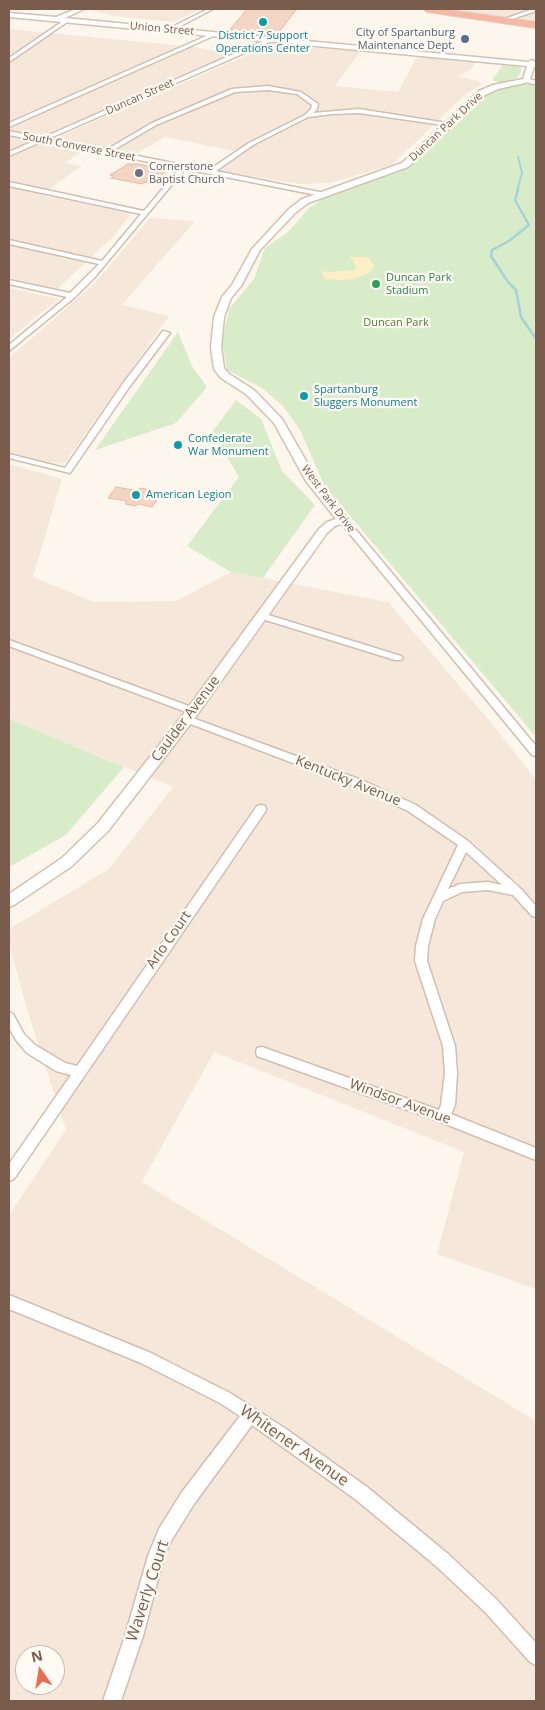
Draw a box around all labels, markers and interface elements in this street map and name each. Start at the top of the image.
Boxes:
marker: District 7 Support Operations Center [257,16,269,28]
street label: Union Street [129,20,195,38]
place label: City of Spartanburg Maintenance Dept. [356,26,455,52]
place label: District 7 Support Operations Center [216,29,310,55]
marker: City of Spartanburg Maintenance Dept. [459,33,471,45]
street label: Duncan Street [104,76,176,118]
street label: Duncan Park Drive [407,90,485,164]
street label: South Converse Street [22,130,136,164]
place label: Cornerstone Baptist Church [149,160,225,186]
marker: Cornerstone Baptist Church [133,167,145,179]
place label: Duncan Park Stadium [386,271,451,297]
marker: Duncan Park Stadium [370,278,382,290]
park label: Duncan Park [363,316,429,330]
place label: Spartanburg Sluggers Monument [314,383,417,409]
marker: Spartanburg Sluggers Monument [298,390,310,402]
place label: Confederate War Monument [188,432,269,458]
marker: Confederate War Monument [172,439,184,451]
street label: West Park Drive [298,463,358,535]
place label: American Legion [146,488,232,502]
marker: American Legion [130,489,142,501]
street label: Caulder Avenue [148,673,224,765]
street label: Kentucky Avenue [293,752,403,810]
street label: Arlo Court [143,908,195,972]
street label: Windsor Avenue [347,1076,453,1128]
street label: Whitener Avenue [236,1401,352,1491]
street label: Waverly Court [123,1538,173,1644]
north arrow [15,1645,65,1695]
text: N [29,1645,44,1666]

